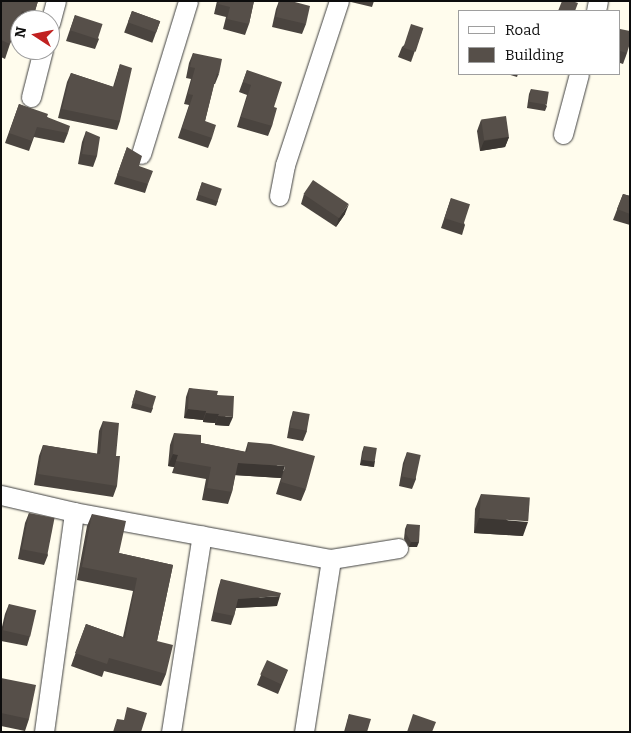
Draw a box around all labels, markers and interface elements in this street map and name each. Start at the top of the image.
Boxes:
north arrow [10,10,60,60]
legend [458,10,621,75]
text: Road [505,21,540,39]
text: N [11,25,30,39]
text: Building [505,46,564,64]

